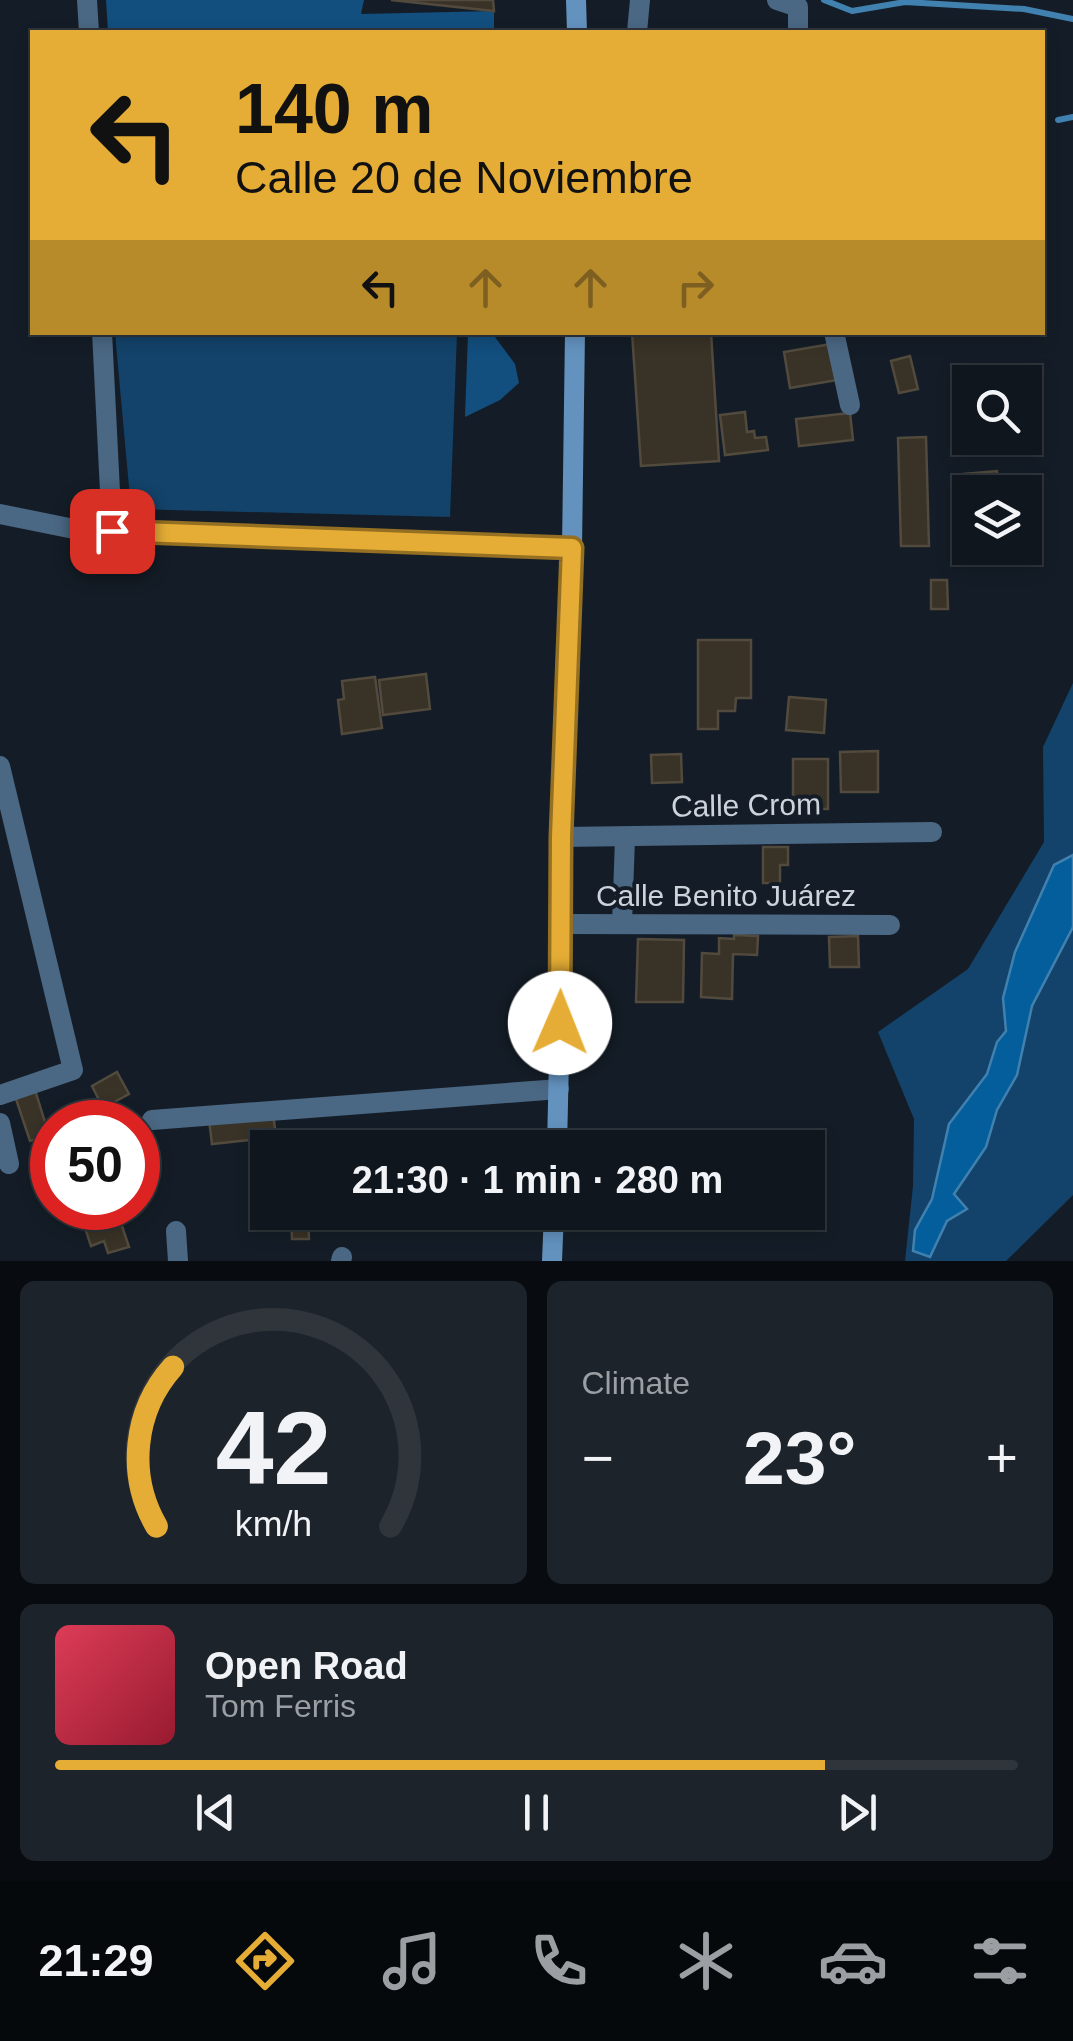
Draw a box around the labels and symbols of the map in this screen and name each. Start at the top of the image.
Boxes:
pin [70,489,155,574]
street label: Calle Crom [671,787,821,823]
street label: Calle Benito Juárez [596,879,856,912]
position arrow [508,971,612,1075]
speed limit sign: 50 [30,1100,160,1230]

